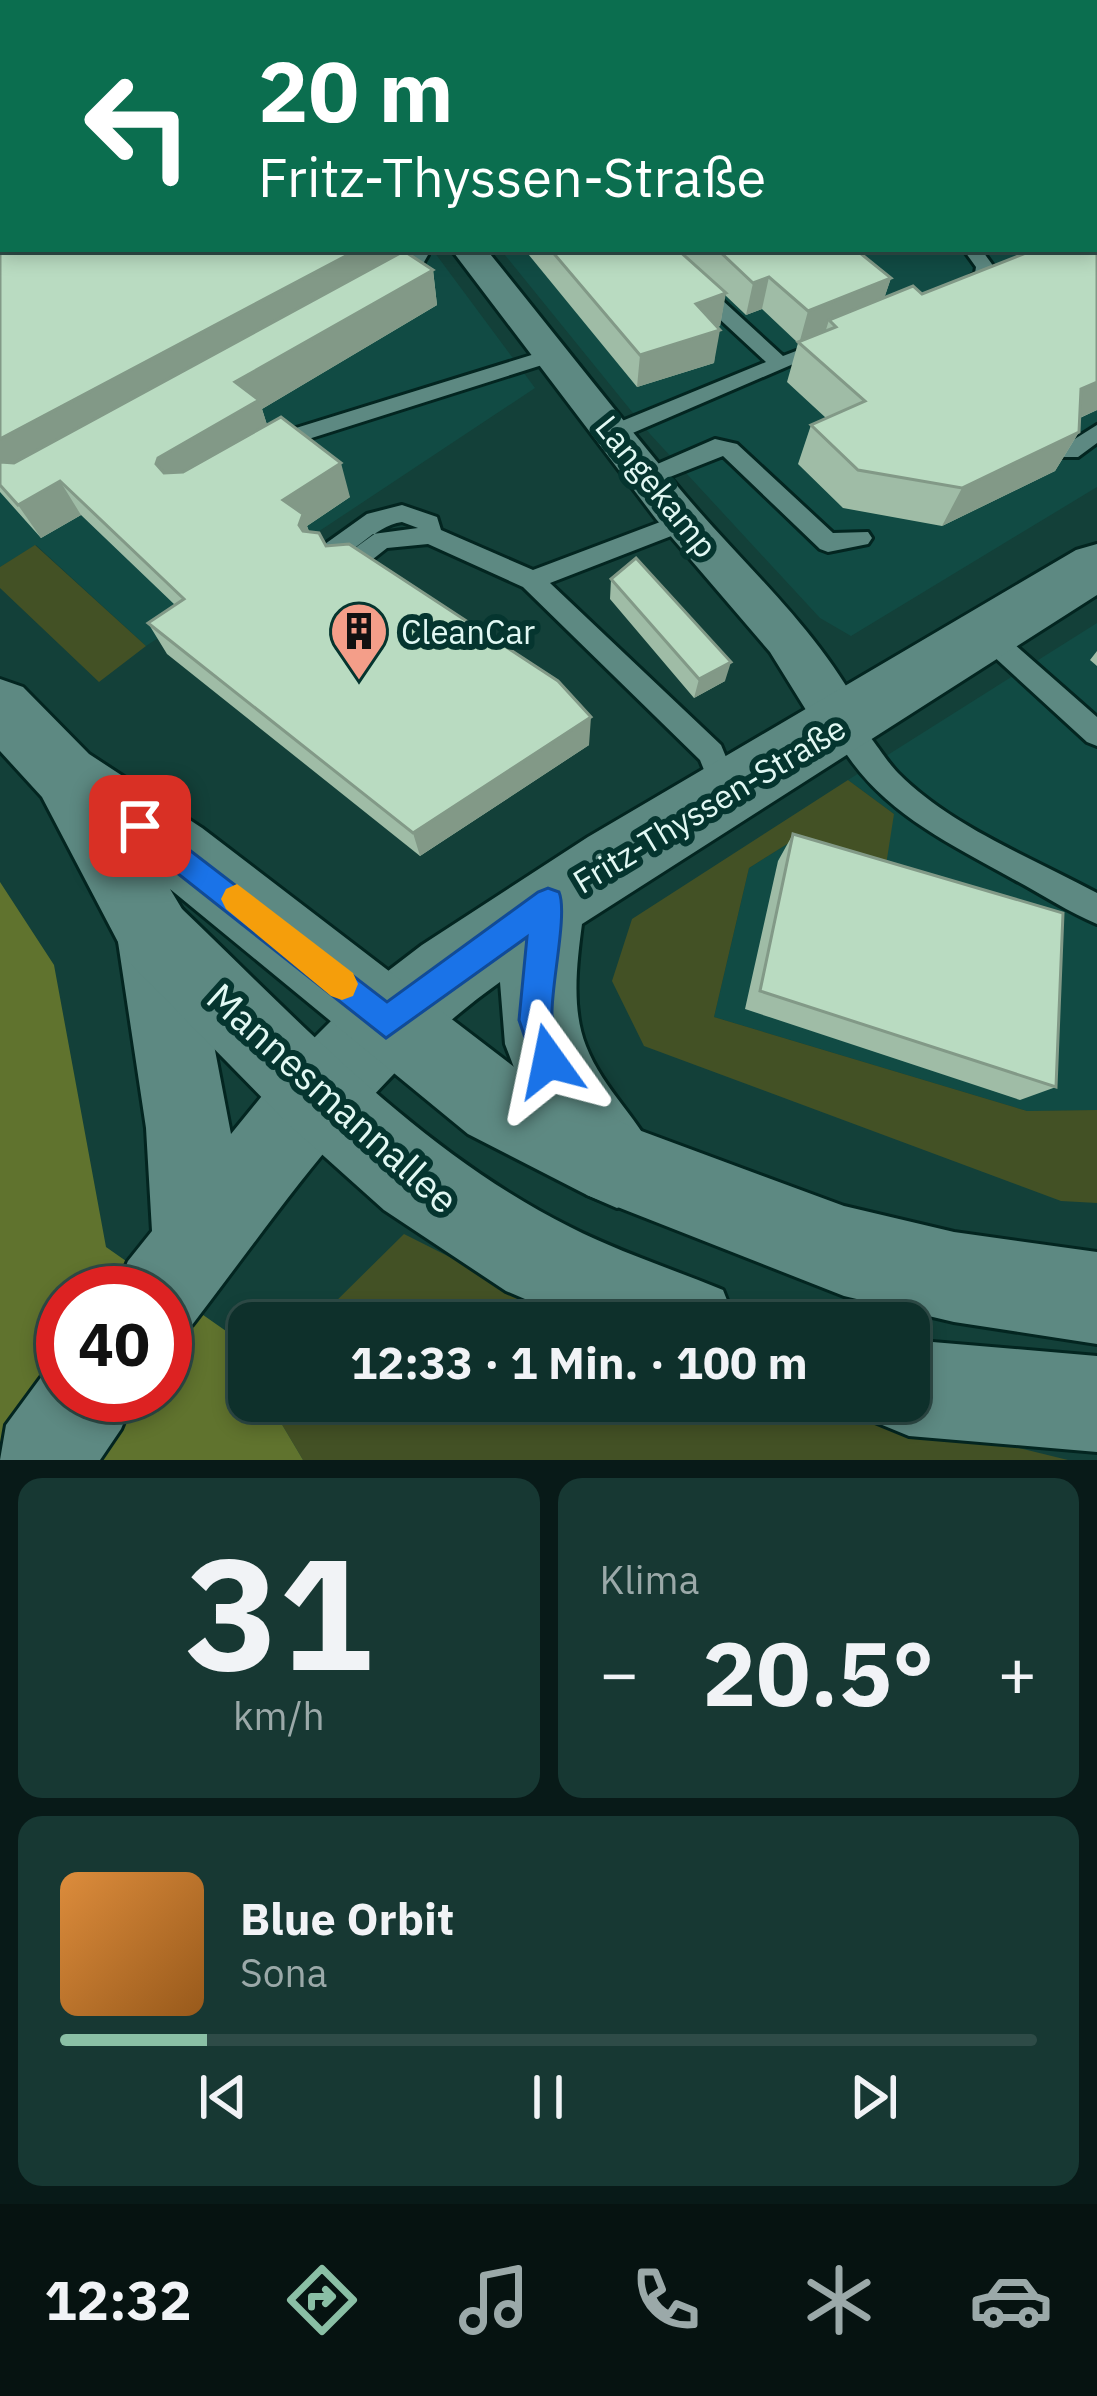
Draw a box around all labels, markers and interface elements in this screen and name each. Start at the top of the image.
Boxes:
text: 20 m [258,36,454,145]
icon: left [60,48,216,204]
text: Fritz-Thyssen-Straße [258,142,766,212]
street label: Langekamp [586,406,728,566]
building icon: CleanCar [328,600,390,682]
place label: CleanCar [401,610,535,653]
street label: Fritz-Thyssen-Straße [565,706,853,902]
pin [89,775,191,877]
icon: arrive [107,793,173,859]
street label: Mannesmannallee [197,972,469,1224]
position arrow [486,998,612,1124]
speed limit sign: 40 [36,1266,192,1422]
text: 12:33 · 1 Min. · 100 m [350,1333,808,1391]
text: 31 [185,1510,372,1713]
text: Klima [600,1554,699,1605]
text: 20.5° [702,1614,934,1731]
text: − [600,1629,639,1715]
text: + [997,1629,1037,1715]
text: km/h [233,1690,325,1741]
text: Blue Orbit [240,1889,454,1947]
text: Sona [240,1947,327,1998]
icon: previous [190,2064,256,2130]
icon: pause [515,2064,581,2130]
icon: next [841,2064,907,2130]
icon: directions [280,2258,364,2342]
icon: music [452,2258,536,2342]
icon: phone [624,2258,708,2342]
icon: climate [797,2258,881,2342]
icon: car [969,2258,1053,2342]
text: 12:32 [44,2265,192,2335]

